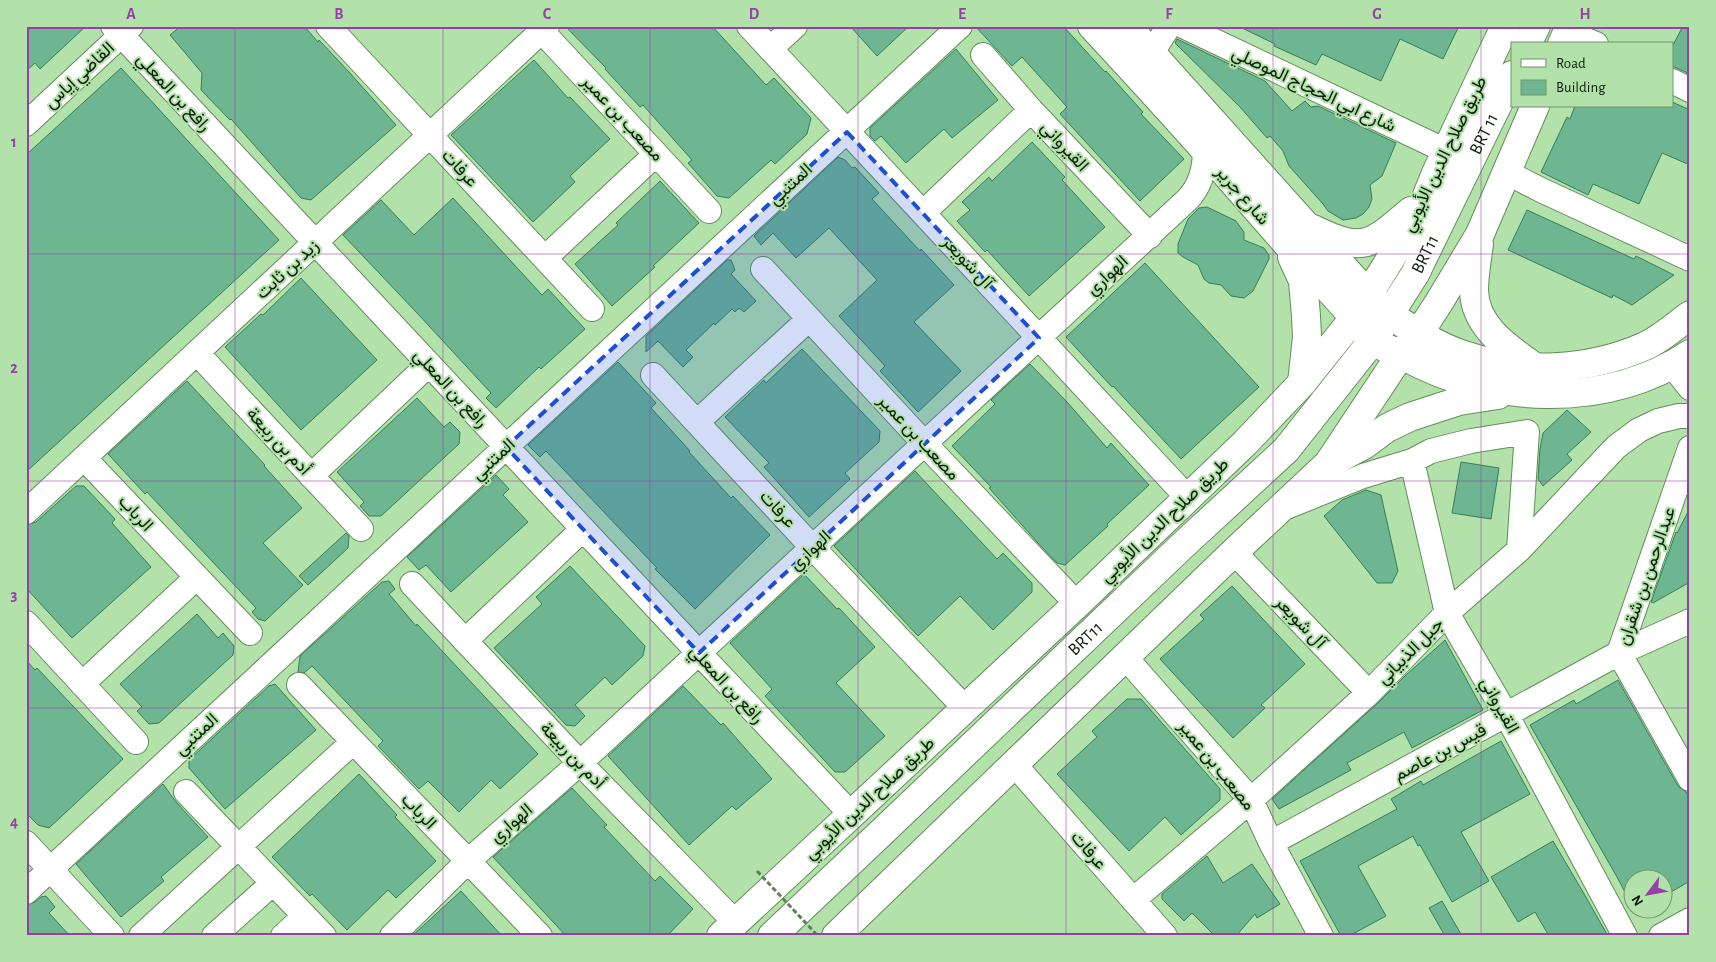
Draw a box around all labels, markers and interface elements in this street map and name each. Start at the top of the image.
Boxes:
text: A [126,6,136,22]
text: B [334,6,344,22]
text: C [543,6,552,22]
text: D [749,6,760,22]
text: E [958,6,966,22]
text: F [1165,6,1173,22]
text: G [1372,6,1382,22]
text: H [1579,6,1591,22]
street label: القاضي إياس [41,39,122,116]
legend [1511,42,1674,108]
street label: شارع ابي الحجاج الموصلي [1227,44,1398,140]
street label: رافع بن المعلي [129,50,214,139]
text: Road [1556,56,1586,71]
street label: مصعب بن عمير [577,72,666,166]
street label: طريق صلاح الدين الأيوبي [1398,73,1495,237]
text: Building [1556,80,1606,95]
street label: BRT 11 [1467,111,1502,157]
street label: القيرواني [1033,118,1092,179]
text: 1 [11,134,17,150]
street label: عرفات [437,147,481,192]
street label: المتنبي [765,160,819,213]
street label: شارع جرير [1210,162,1272,230]
street label: آل شويعر [937,231,998,295]
street label: BRT11 [1409,233,1442,277]
street label: زيد بن ثابت [253,236,323,304]
street label: الهواري [1083,252,1135,303]
street label: رافع بن المعلي [406,346,491,435]
text: 2 [10,360,18,376]
street label: مصعب بن عمير [873,391,962,485]
street label: أدم بن ربيعة [241,403,315,480]
street label: المتنبي [468,435,522,488]
street label: طريق صلاح الدين الأيوبي [1096,453,1236,590]
street label: عرفات [755,488,799,533]
street label: الرباب [114,492,156,536]
street label: عبدالرحمن بن شقران [1615,505,1680,648]
street label: الهواري [786,527,838,578]
text: 3 [11,587,18,603]
street label: آل شويعر [1270,592,1331,654]
street label: جبل الذبياني [1374,615,1451,692]
street label: BRT11 [1065,619,1107,659]
street label: رافع بن المعلي [682,642,767,731]
street label: القيرواني [1472,674,1522,739]
street label: المتنبي [171,710,225,763]
street label: مصعب بن عمير [1173,716,1258,815]
street label: أدم بن ربيعة [535,718,610,794]
street label: قيس بن عاصم [1391,721,1491,786]
street label: طريق صلاح الدين الأيوبي [800,732,942,867]
street label: الرباب [397,790,439,834]
street label: الهواري [487,801,539,851]
text: 4 [10,814,18,830]
street label: عرفات [1066,828,1109,874]
north arrow [1624,870,1674,920]
text: N [1629,893,1646,908]

